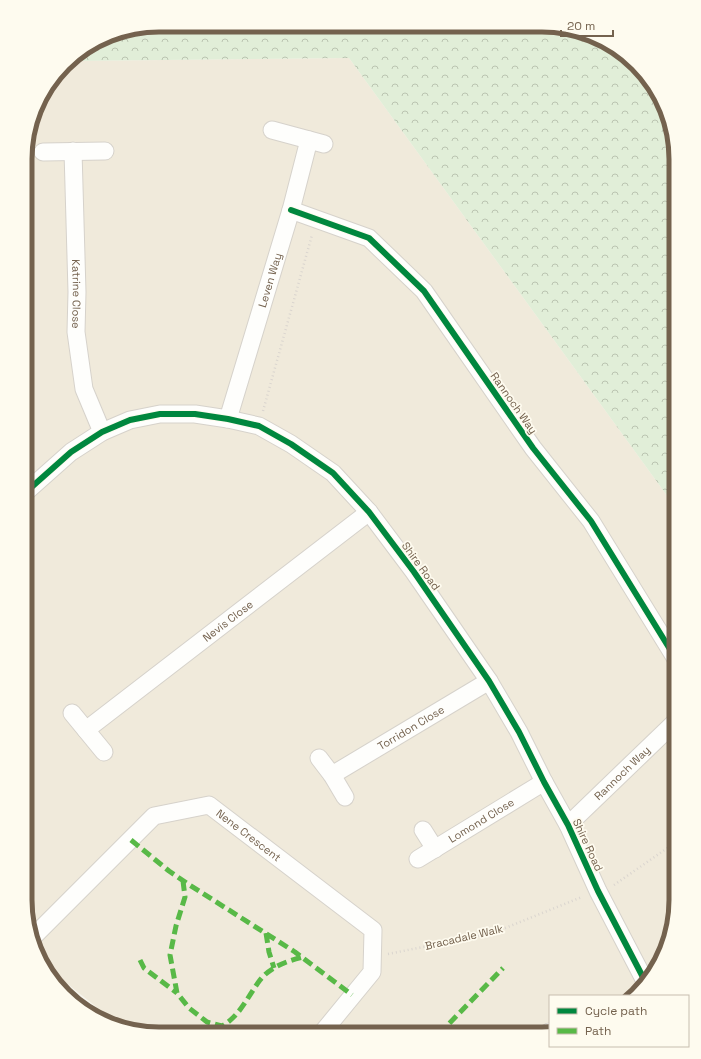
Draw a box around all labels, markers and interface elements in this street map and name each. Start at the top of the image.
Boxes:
scale bar [561,12,613,38]
text: 20 m [567,18,595,34]
street label: Leven Way [255,251,285,309]
street label: Katrine Close [69,259,84,329]
street label: Rannoch Way [488,369,540,437]
street label: Shire Road [399,539,443,593]
street label: Nevis Close [200,597,256,645]
street label: Torridon Close [375,702,447,753]
street label: Rannoch Way [591,743,653,803]
street label: Lomond Close [446,795,517,846]
street label: Nene Crescent [213,806,284,864]
street label: Shire Road [570,816,606,874]
street label: Bracadale Walk [423,921,505,953]
legend [549,995,689,1047]
text: Cycle path [585,1003,647,1019]
text: Path [585,1023,611,1039]

